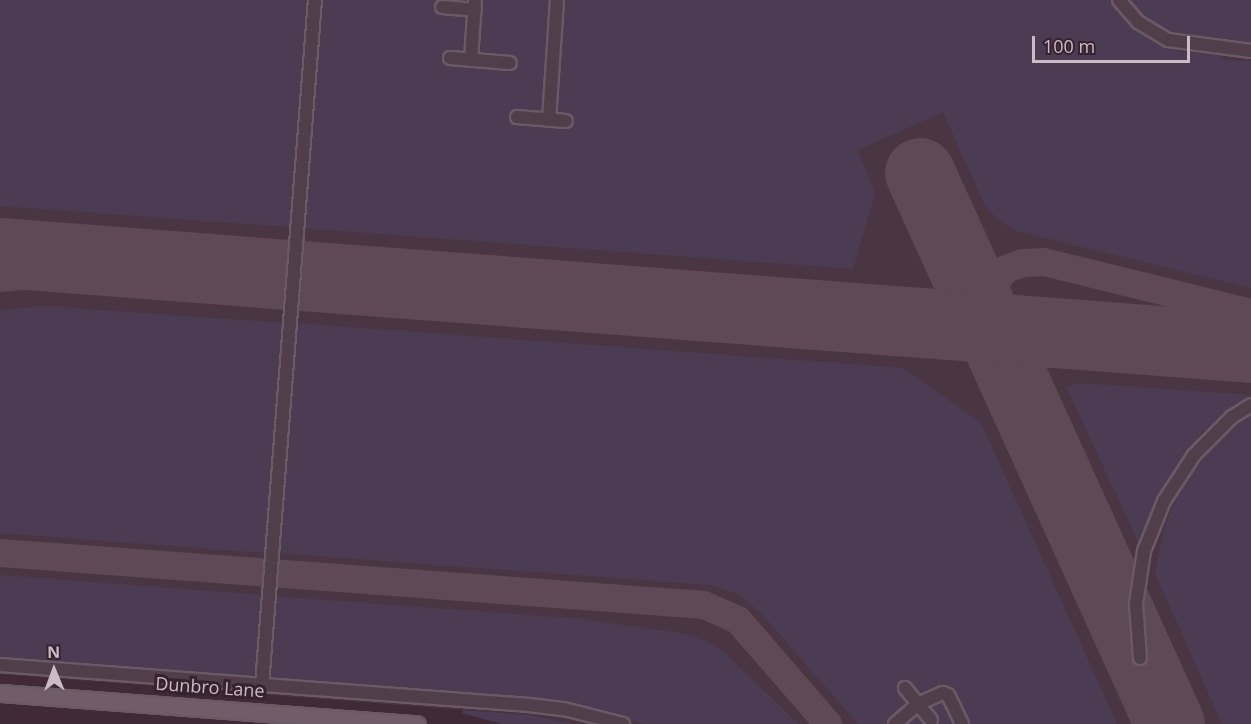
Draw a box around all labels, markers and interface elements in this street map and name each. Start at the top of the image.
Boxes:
scale bar [1035,24,1192,62]
text: 100 m [1043,34,1095,58]
north arrow [24,640,84,700]
text: N [47,641,60,663]
street label: Dunbro Lane [155,672,265,702]

